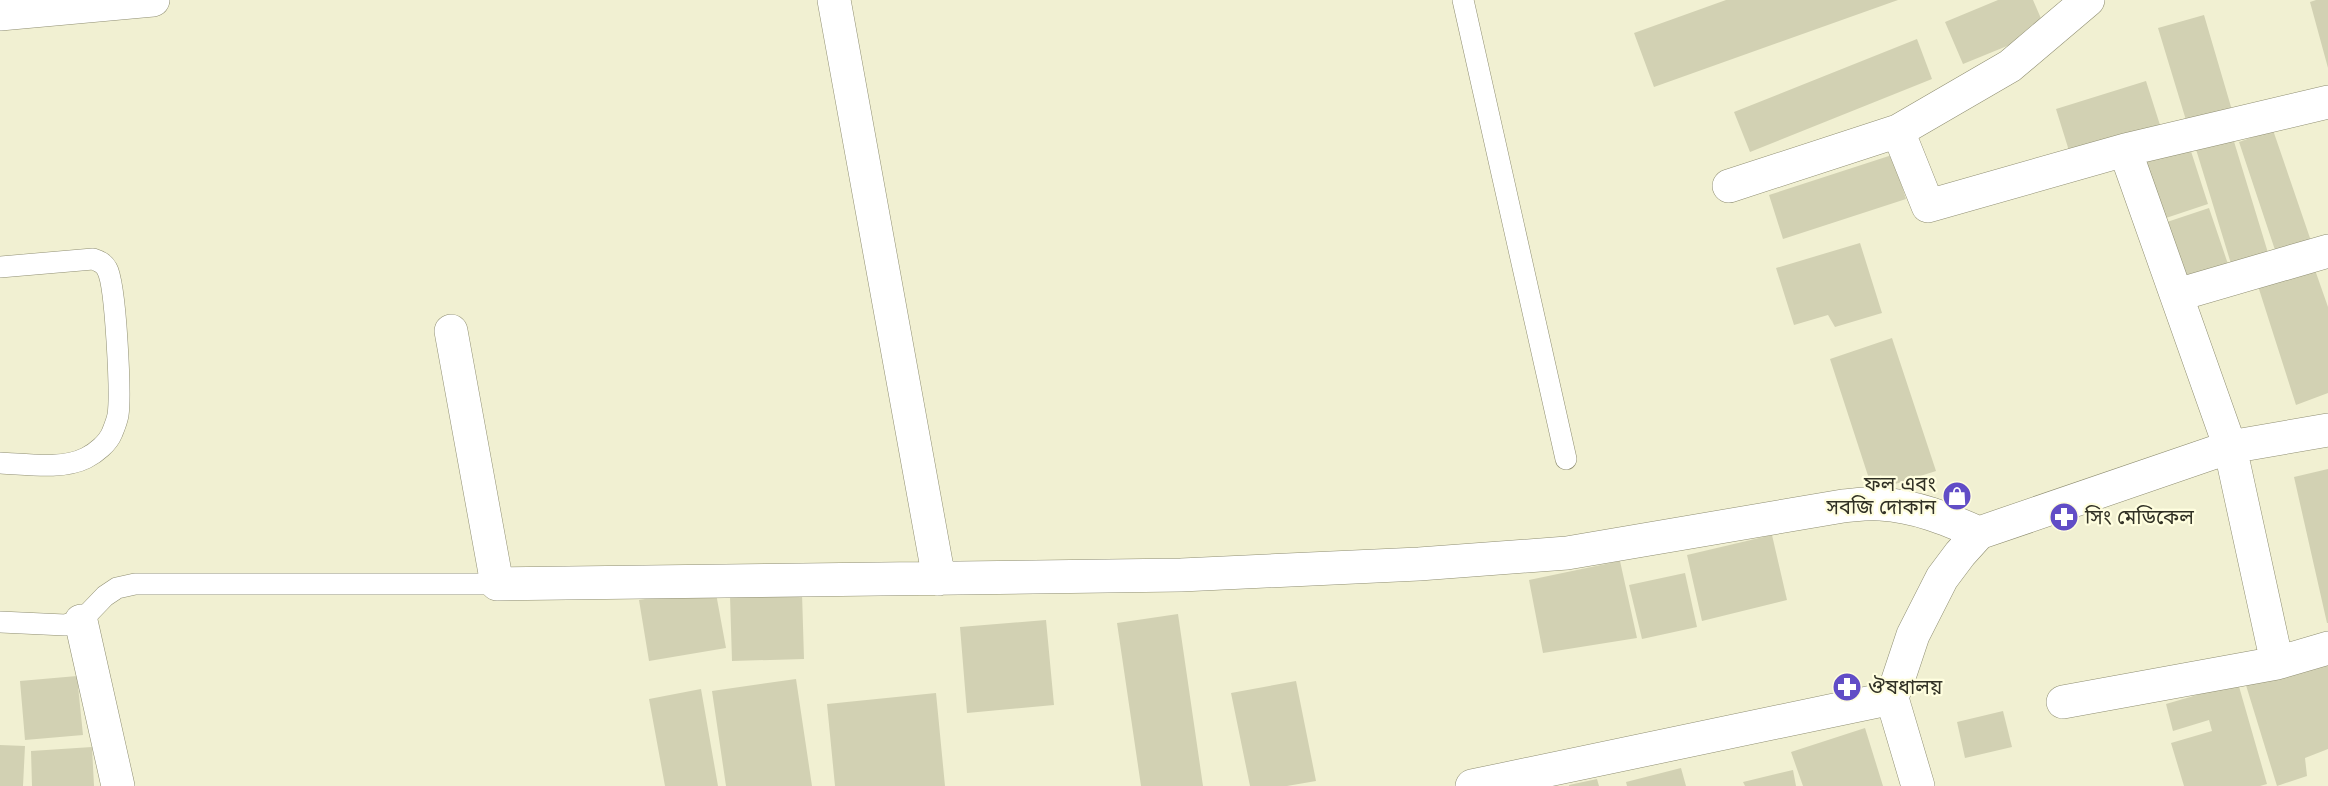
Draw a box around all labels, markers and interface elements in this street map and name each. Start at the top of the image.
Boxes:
place label: ফল এবং সবজি দোকান [1826,470,1937,521]
shop icon: ফল এবং সবজি দোকান [1941,480,1973,512]
pharmacy icon: সিং মেডিকেল [2048,501,2080,533]
place label: সিং মেডিকেল [2084,503,2194,531]
pharmacy icon: ঔষধালয় [1831,671,1863,703]
place label: ঔষধালয় [1868,673,1943,701]

